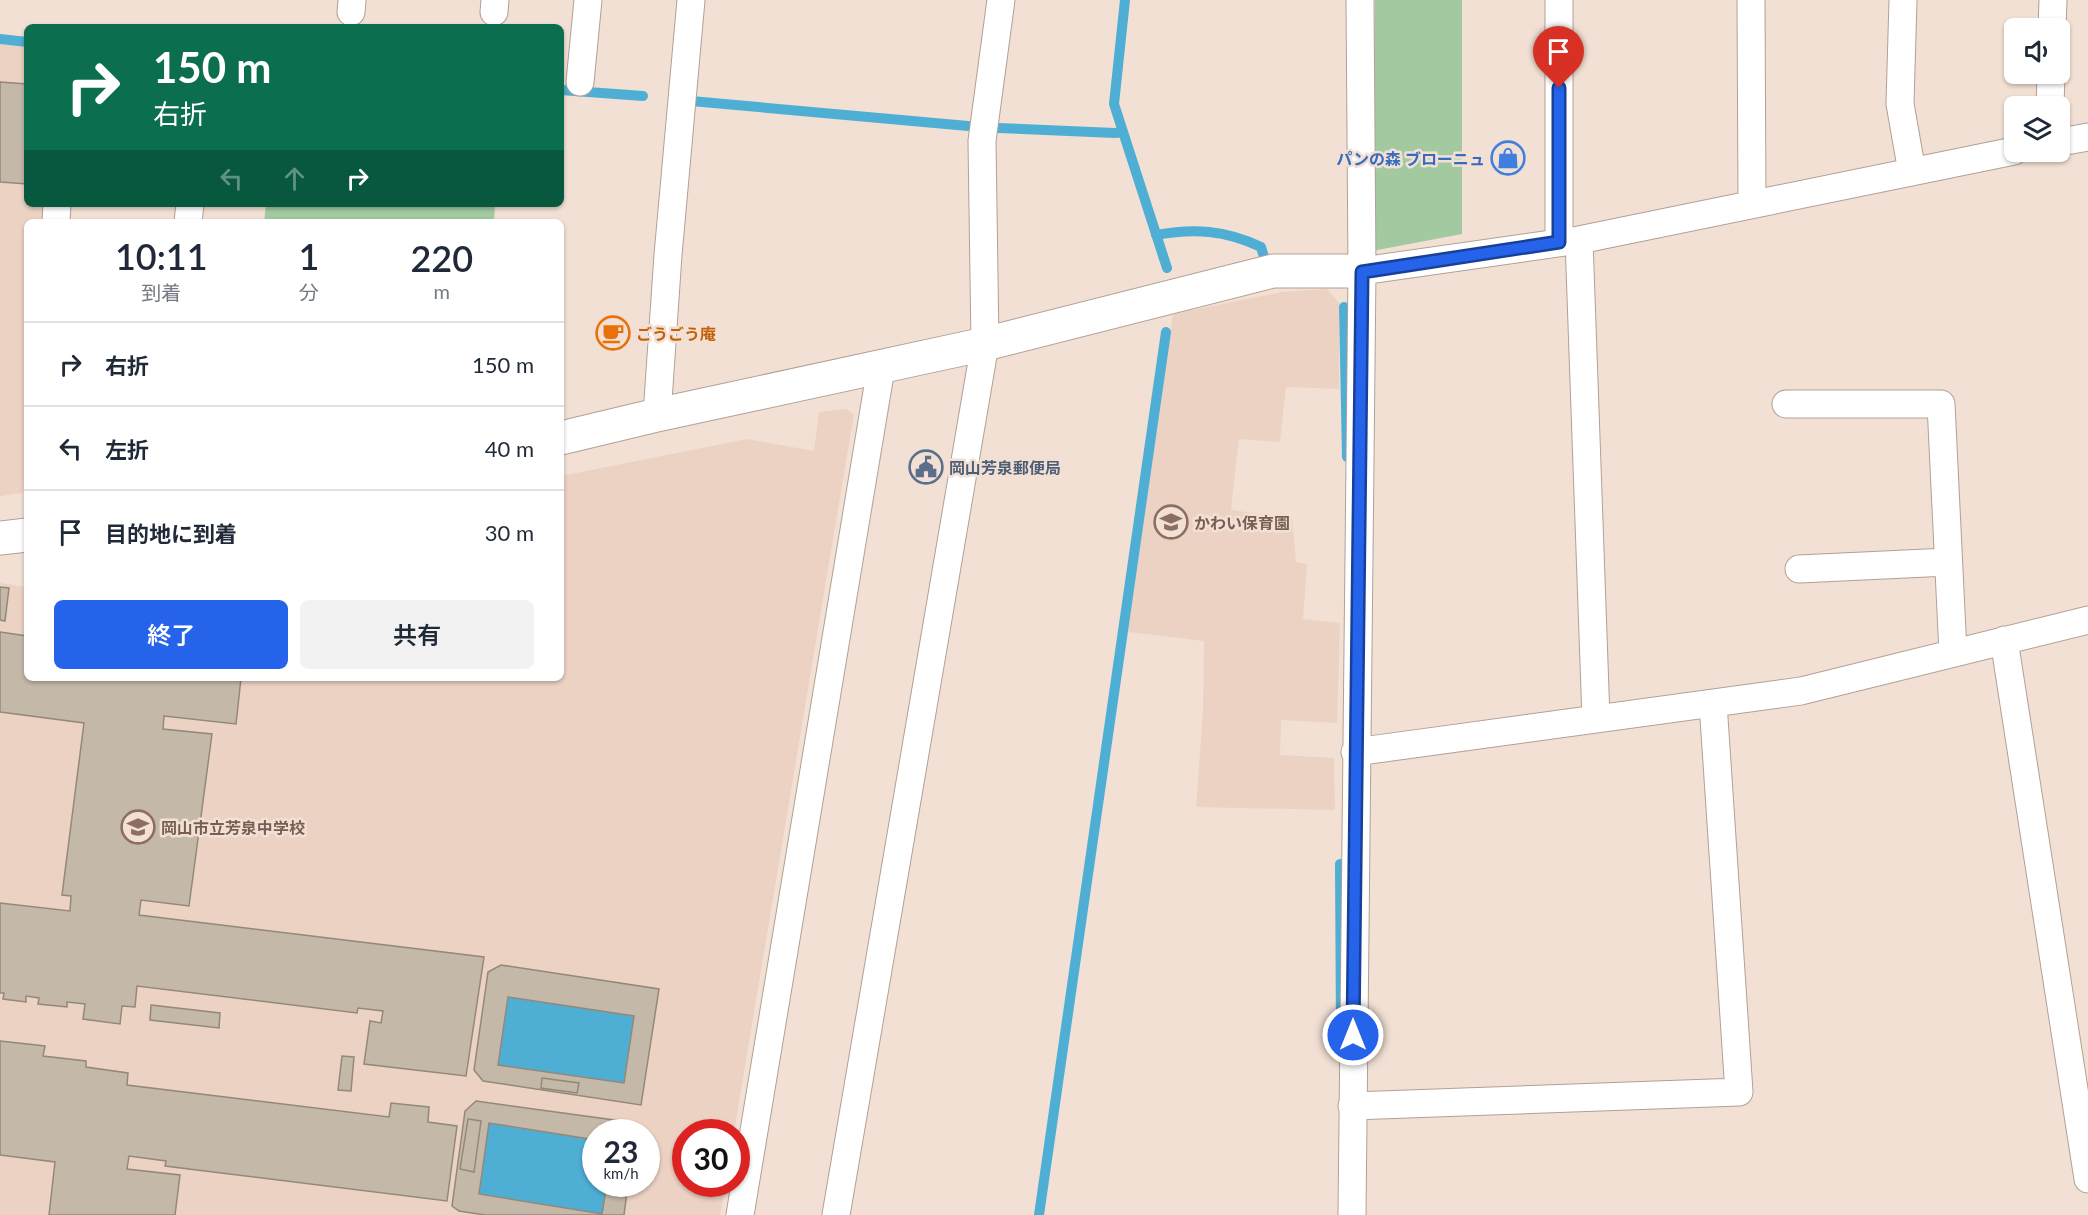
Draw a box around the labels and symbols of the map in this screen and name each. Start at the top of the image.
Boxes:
pin [1533,26,1584,88]
shop icon: パンの森 ブローニュ [1490,140,1526,176]
place label: パンの森 ブローニュ [1336,149,1485,168]
cafe icon: ごうごう庵 [595,315,631,351]
place label: ごうごう庵 [636,324,716,343]
public building icon: 岡山芳泉郵便局 [908,449,944,485]
place label: 岡山芳泉郵便局 [949,458,1061,477]
school or university icon: かわい保育園 [1153,504,1189,540]
place label: かわい保育園 [1194,513,1290,532]
school or university icon: 岡山市立芳泉中学校 [120,809,156,845]
place label: 岡山市立芳泉中学校 [161,818,305,837]
position arrow [1321,1003,1385,1067]
speed limit sign: 30 [672,1119,750,1197]

